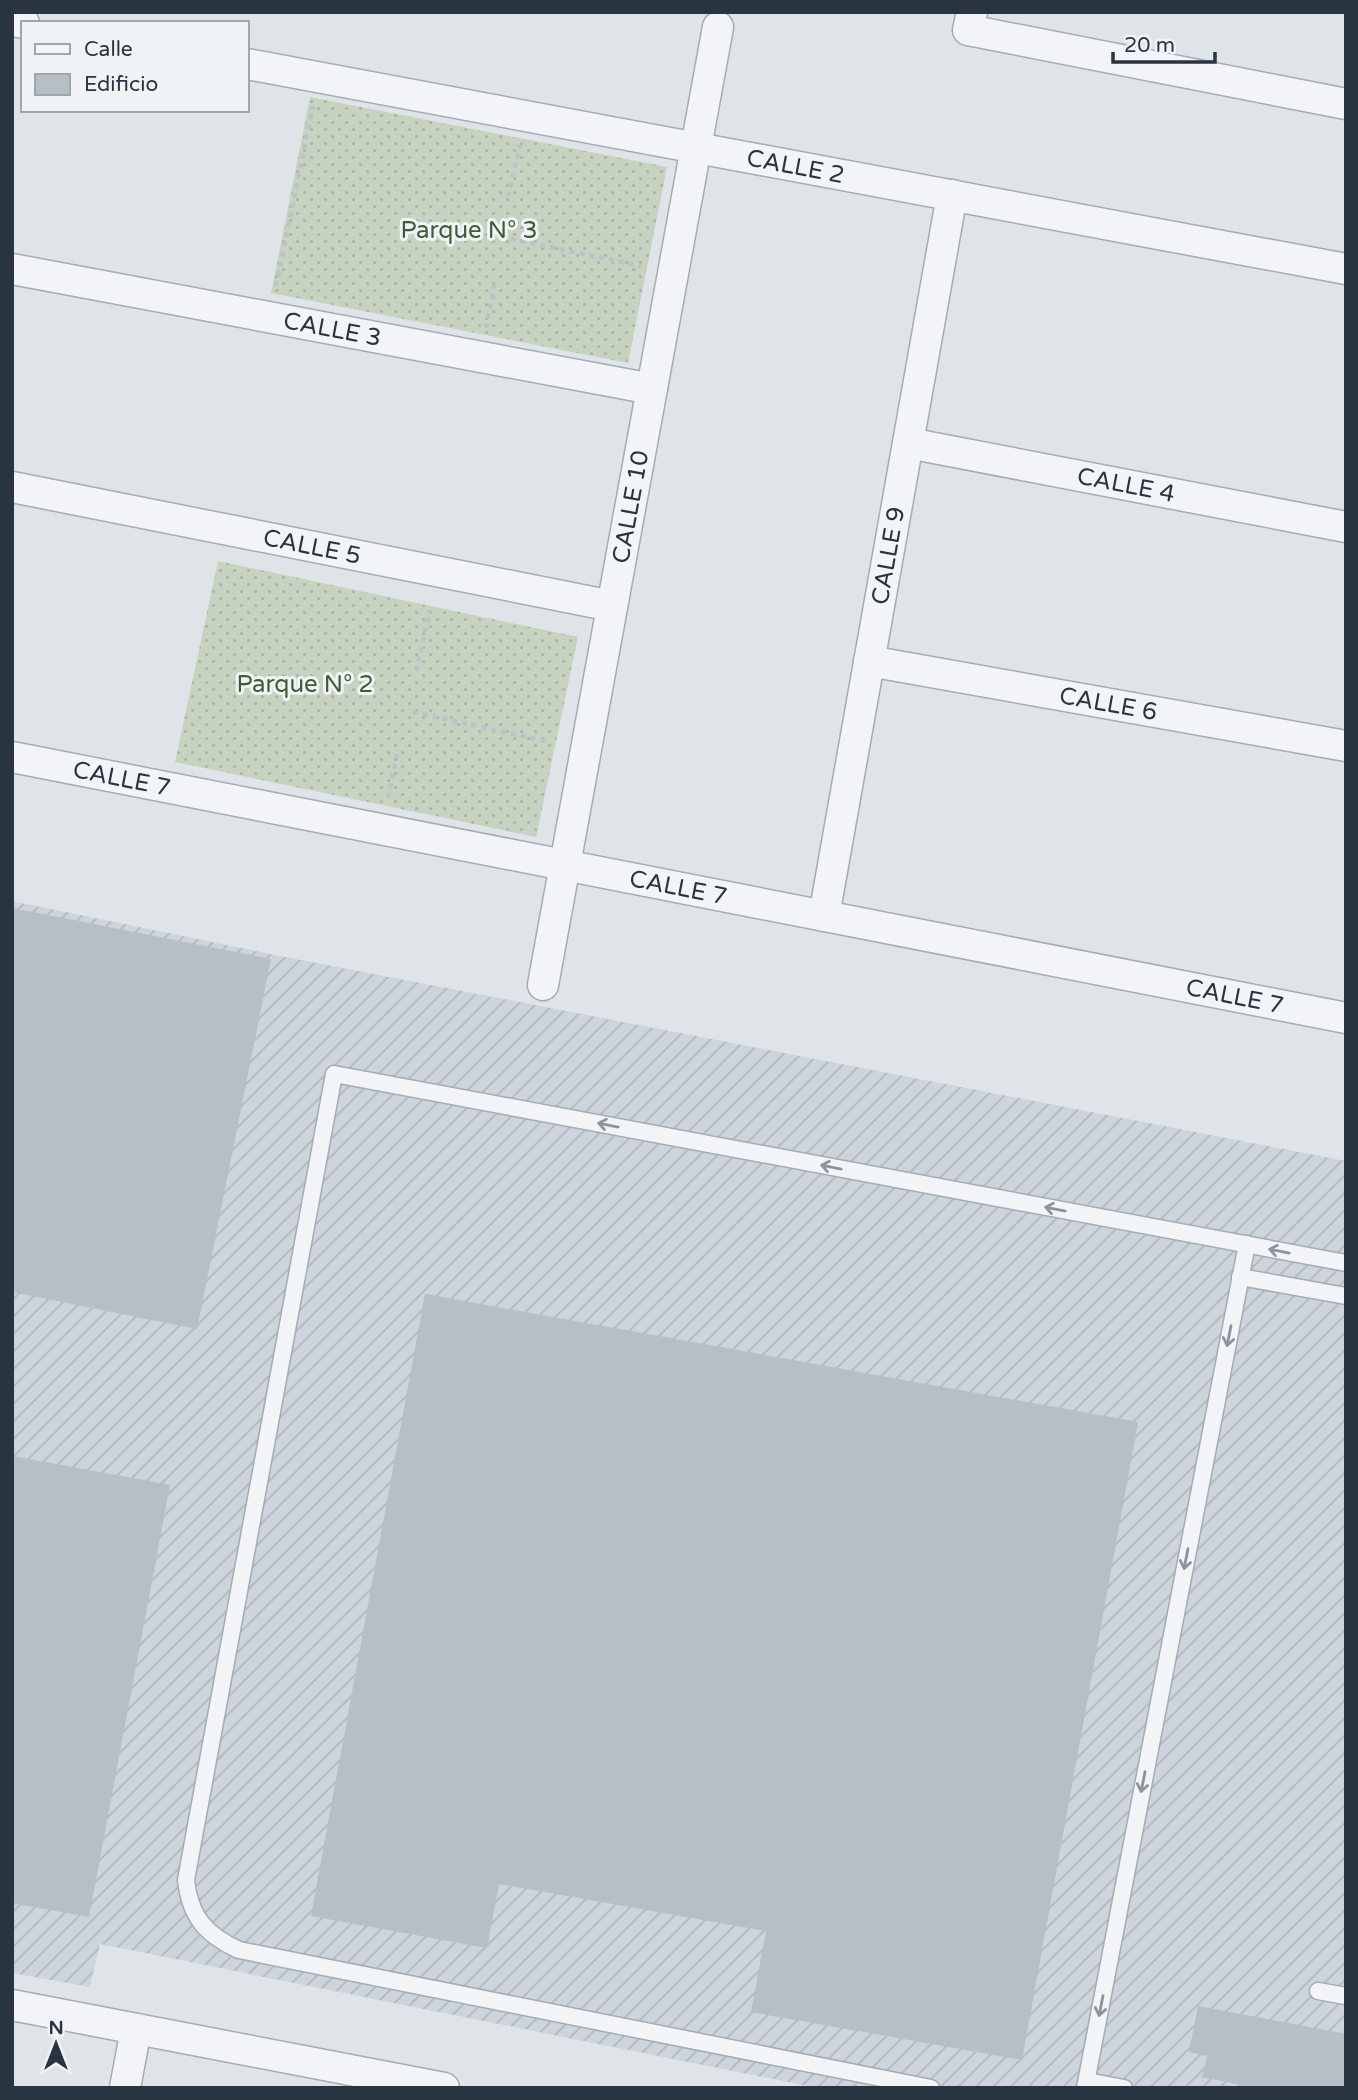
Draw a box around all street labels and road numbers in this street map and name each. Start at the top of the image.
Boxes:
street label: CALLE 2 [744,143,847,190]
street label: CALLE 3 [281,306,384,352]
street label: CALLE 10 [606,448,655,566]
street label: CALLE 4 [1075,461,1177,508]
street label: CALLE 9 [865,504,911,607]
street label: CALLE 5 [261,523,363,570]
street label: CALLE 6 [1057,681,1159,727]
street label: CALLE 7 [71,755,173,802]
street label: CALLE 7 [627,864,730,911]
street label: CALLE 7 [1184,973,1286,1020]

